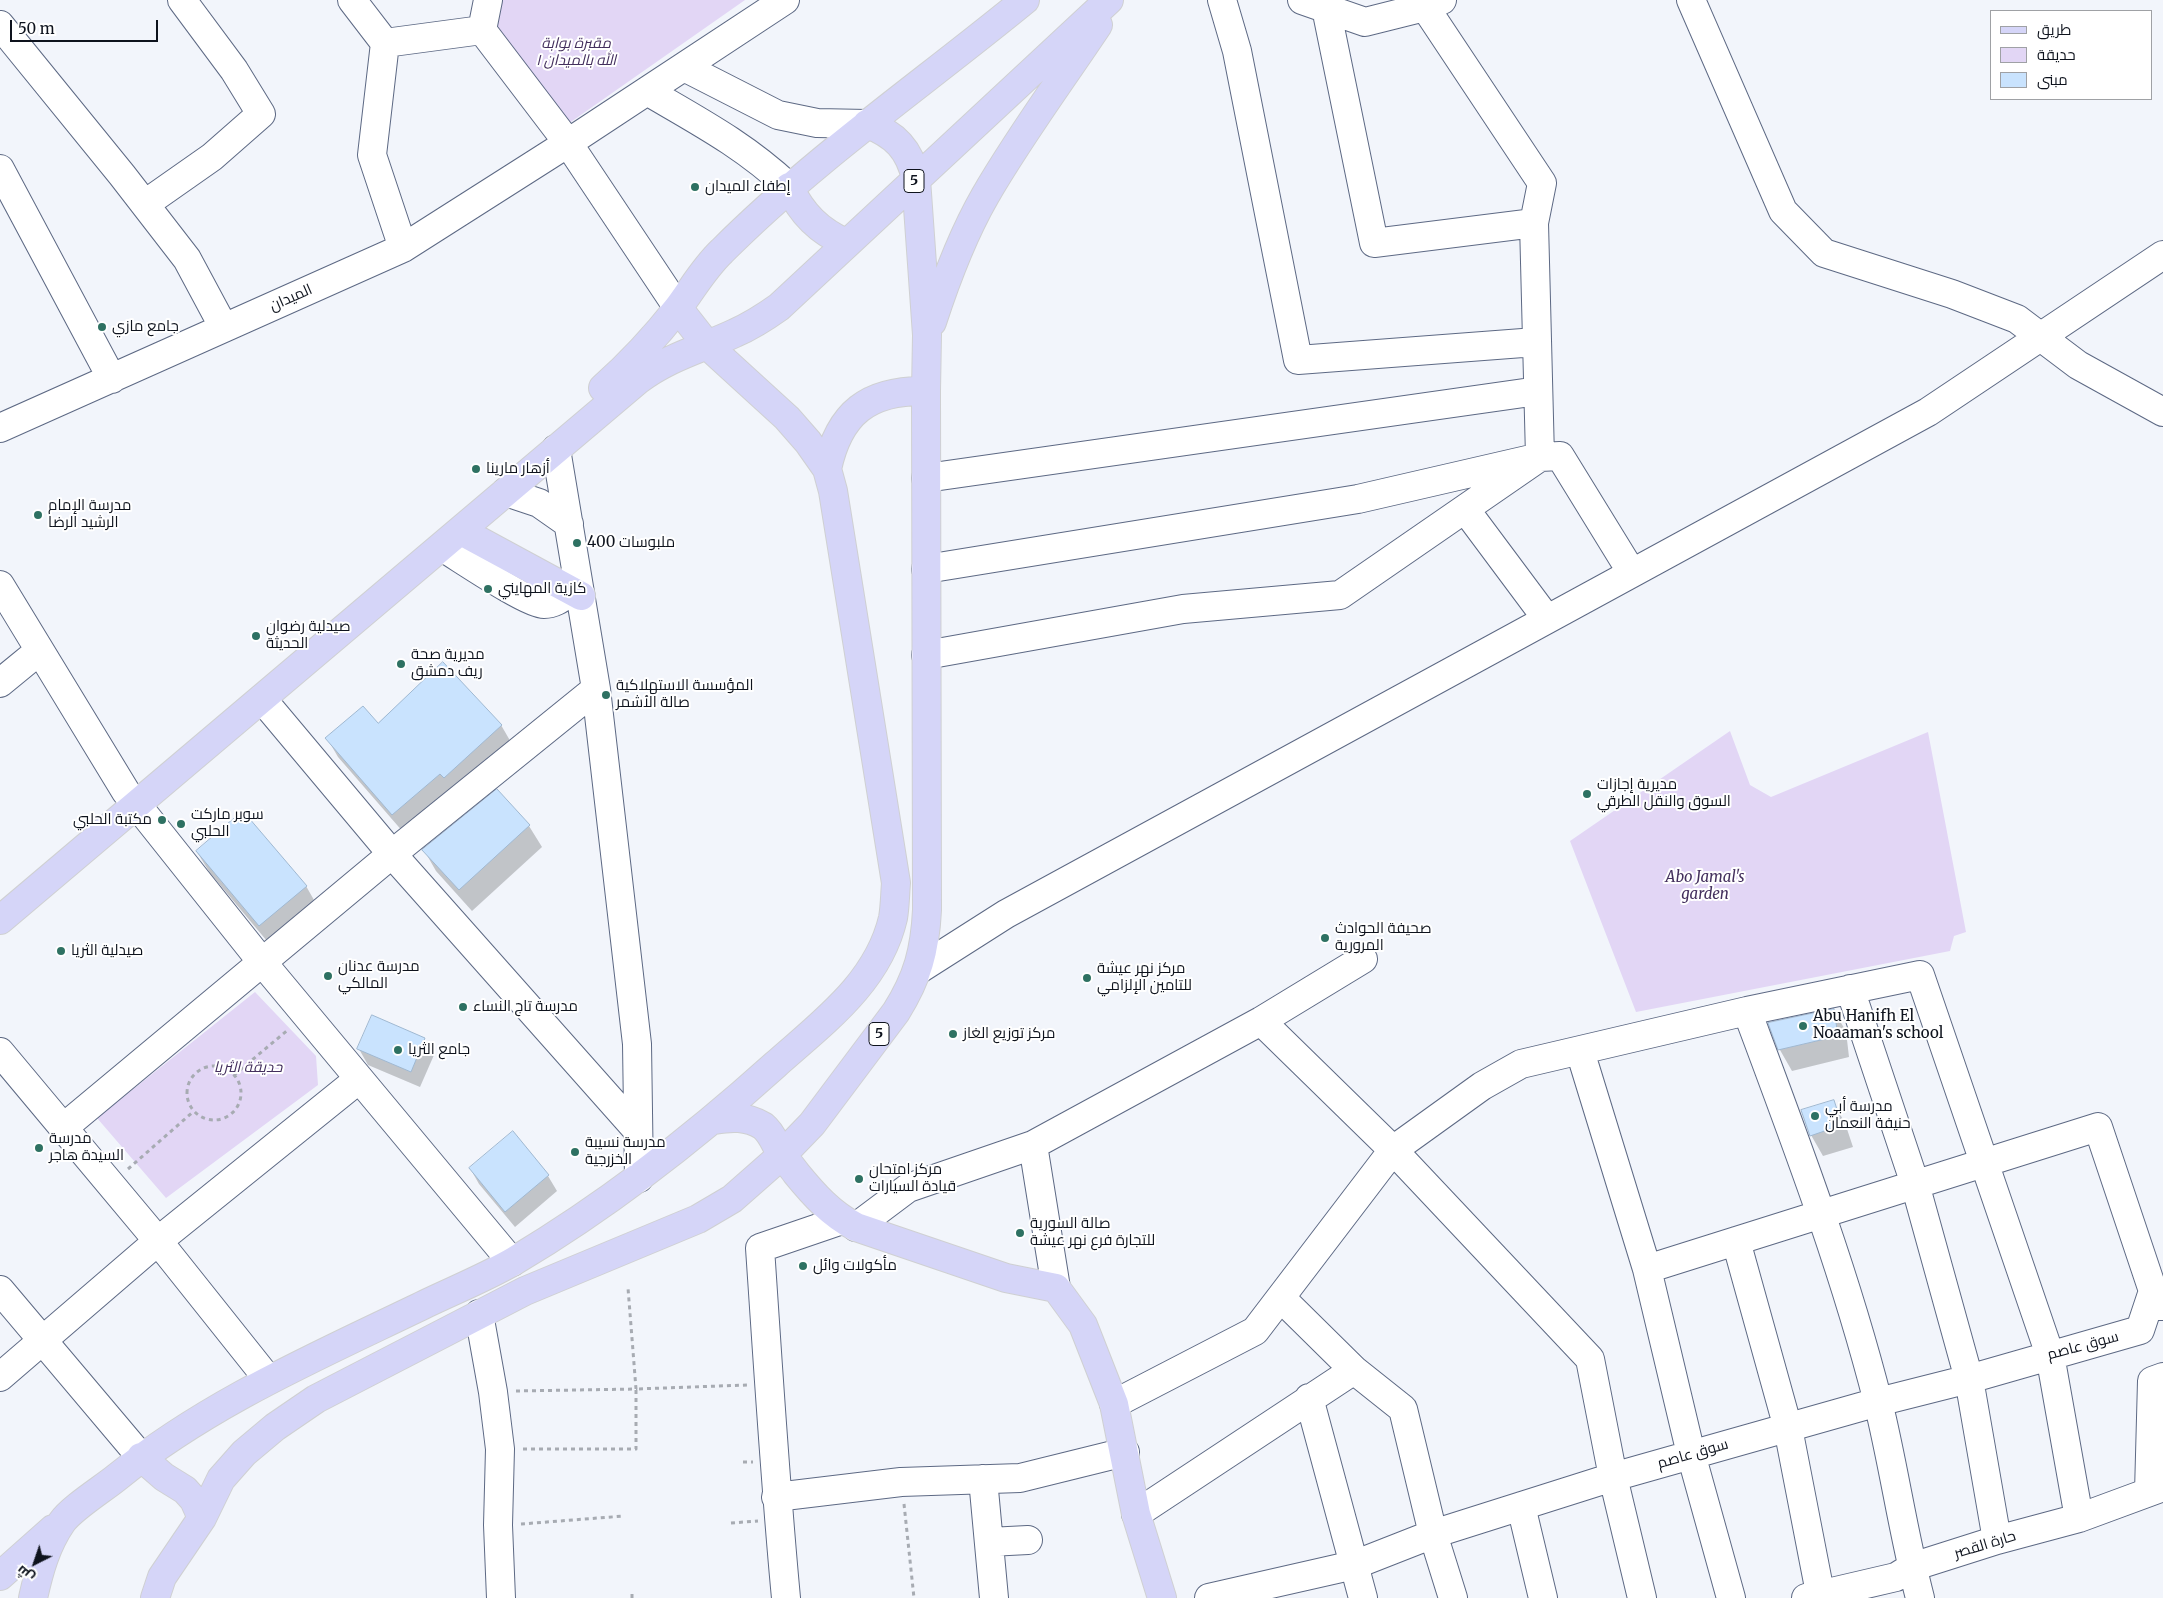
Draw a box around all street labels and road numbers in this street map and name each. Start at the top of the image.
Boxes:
road number: 5 [904,170,924,192]
street label: الميدان [267,281,315,315]
road number: 5 [869,1022,889,1046]
street label: سوق عاصم [2045,1328,2121,1364]
street label: سوق عاصم [1655,1435,1731,1473]
street label: حارة القصر [1952,1527,2018,1563]

